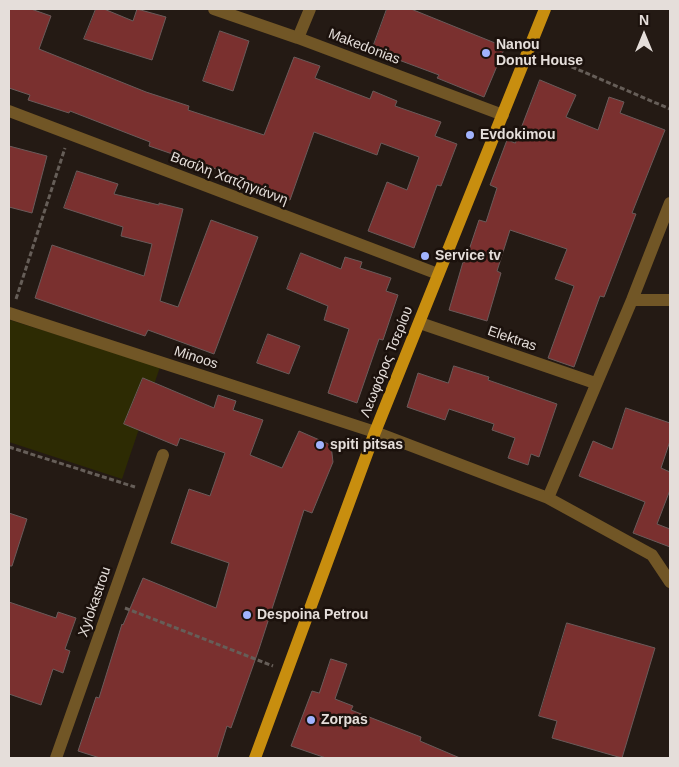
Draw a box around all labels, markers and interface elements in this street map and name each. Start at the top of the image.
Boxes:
north arrow [619,10,669,60]
text: N [639,12,649,28]
street label: Makedonias [326,26,402,68]
place label: Nanou Donut House [496,37,583,70]
marker: Nanou Donut House [480,47,492,59]
place label: Evdokimou [480,127,555,143]
marker: Evdokimou [464,129,476,141]
street label: Βασίλη Χατζηγιάννη [168,149,290,209]
place label: Service tv [435,248,501,264]
marker: Service tv [419,250,431,262]
street label: Λεωφόρος Τσερίου [357,304,417,420]
street label: Elektras [485,323,539,355]
street label: Minoos [172,343,220,373]
place label: spiti pitsas [330,437,403,453]
marker: spiti pitsas [314,439,326,451]
street label: Xylokastrou [75,565,115,639]
place label: Despoina Petrou [257,607,368,623]
marker: Despoina Petrou [241,609,253,621]
place label: Zorpas [321,712,368,728]
marker: Zorpas [305,714,317,726]

